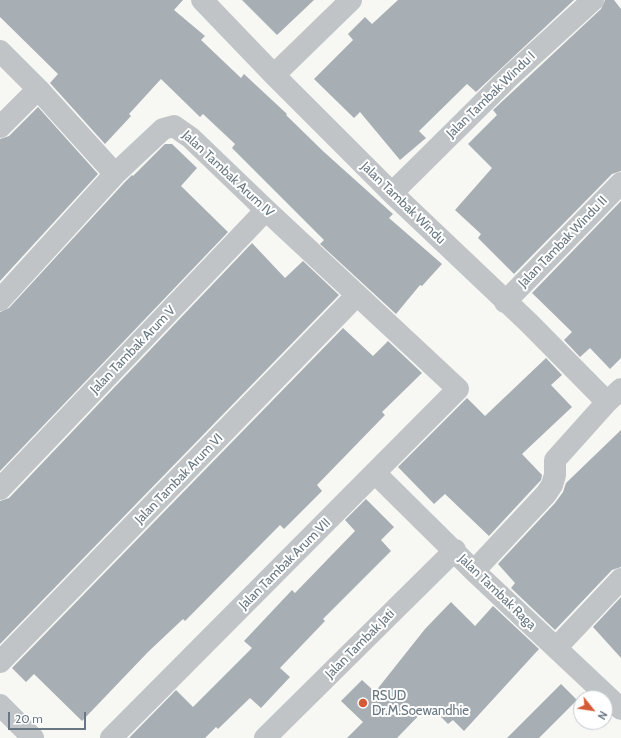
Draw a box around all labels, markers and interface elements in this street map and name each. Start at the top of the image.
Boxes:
street label: Jalan Tambak Windu I [443,49,539,141]
street label: Jalan Tambak Arum IV [179,128,277,220]
street label: Jalan Tambak Windu [358,159,448,247]
street label: Jalan Tambak Windu II [515,193,611,291]
street label: Jalan Tambak Arum V [87,303,179,397]
street label: Jalan Tambak Arum VI [132,431,226,527]
street label: Jalan Tambak Arum VII [236,515,334,613]
street label: Jalan Tambak Raga [455,551,539,633]
street label: Jalan Tambak Jati [322,606,398,682]
place label: RSUD Dr.M.Soewandhie [372,688,469,719]
north arrow [573,690,613,730]
marker: RSUD Dr.M.Soewandhie [357,697,369,709]
scale bar [10,704,88,730]
text: N [595,709,611,722]
text: 20 m [15,711,43,726]

